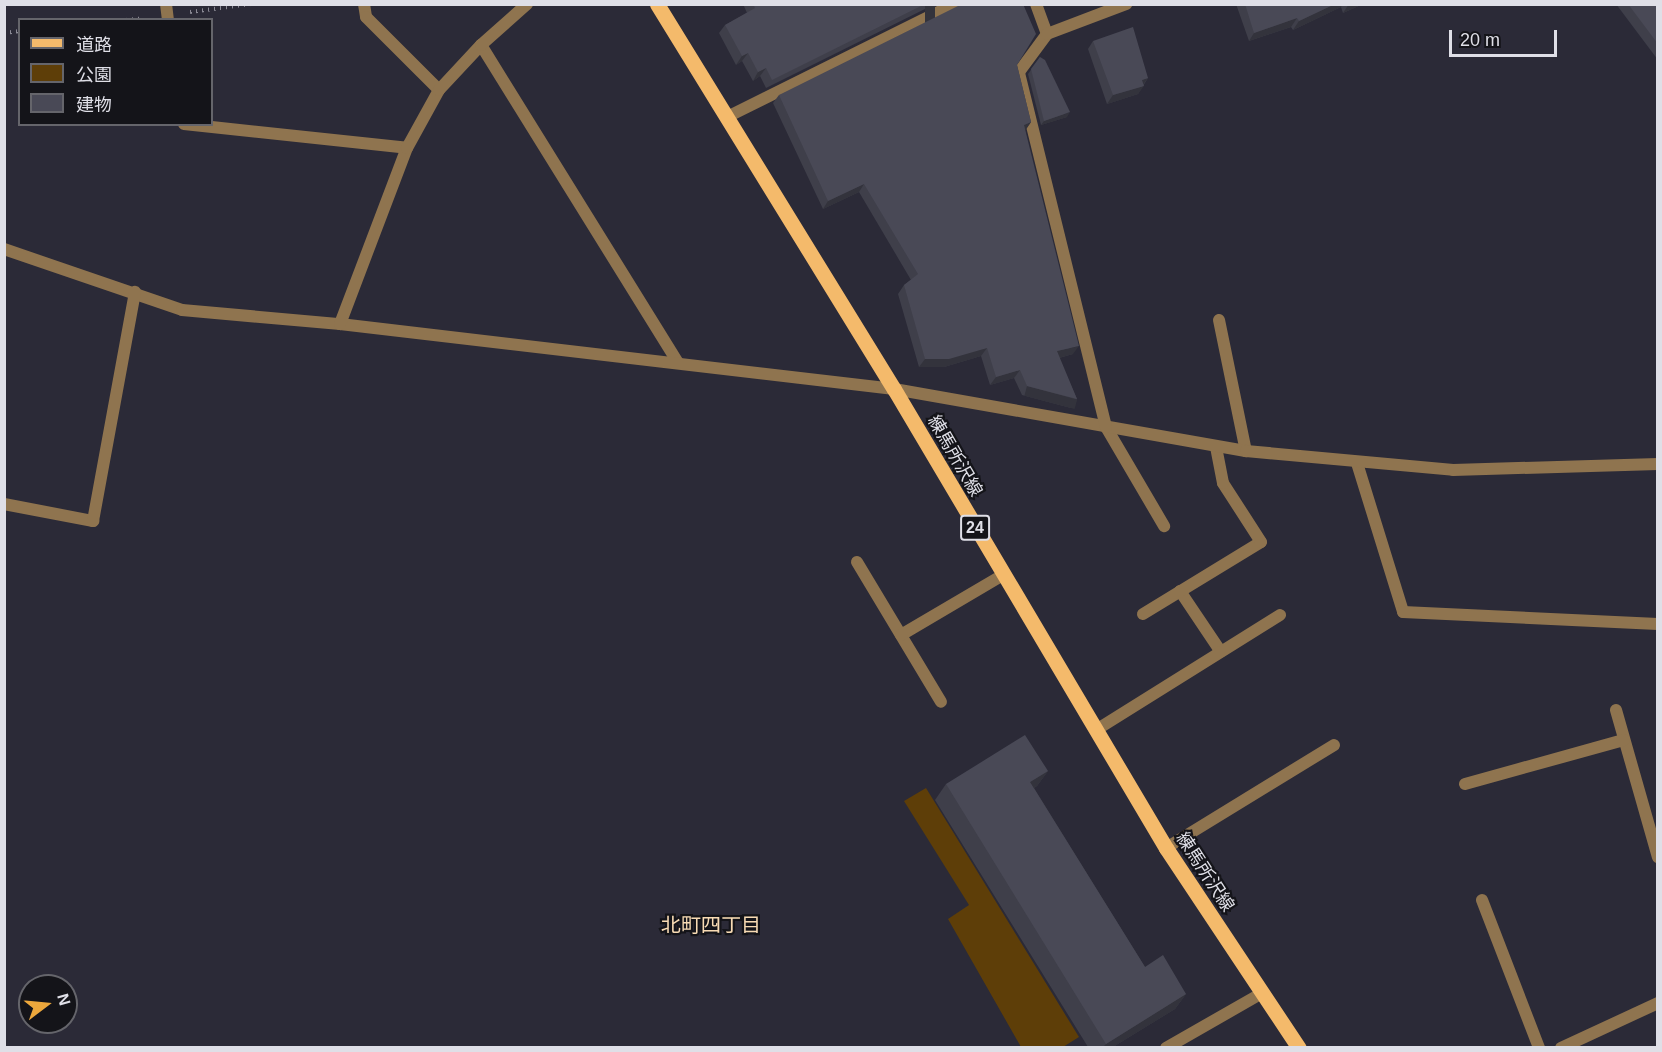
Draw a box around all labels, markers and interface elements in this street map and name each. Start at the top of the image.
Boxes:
legend [18,18,213,126]
scale bar [1452,18,1560,56]
text: 20 m [1460,30,1500,50]
text: 道路 [76,35,112,55]
text: 公園 [76,65,112,85]
text: 建物 [76,95,112,115]
street label: 練馬所沢線 [923,412,987,500]
road number: 24 [960,515,990,541]
street label: 練馬所沢線 [1171,828,1239,916]
district label: 北町四丁目 [661,913,761,937]
north arrow [18,974,78,1034]
text: N [54,992,74,1007]

